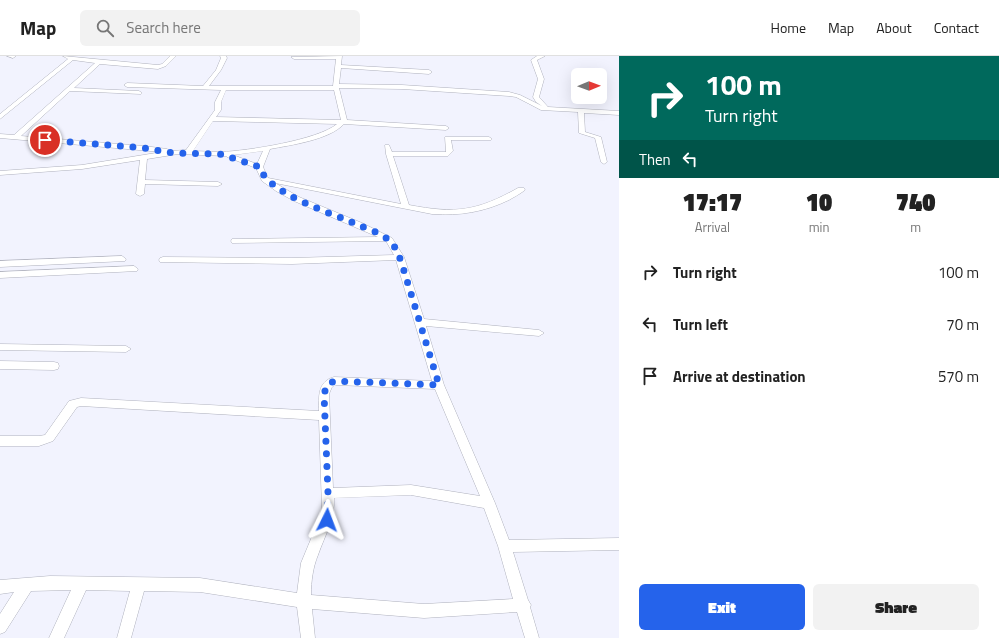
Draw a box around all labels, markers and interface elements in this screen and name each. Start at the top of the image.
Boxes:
search box [80,10,360,46]
text: Map [20,13,56,42]
text: Search here [126,16,201,39]
icon: search [94,17,116,39]
text: Home [771,17,806,38]
text: Map [828,17,854,38]
text: About [876,17,912,38]
text: Contact [934,17,979,38]
text: 100 m [705,63,782,106]
north arrow [571,68,607,104]
map controls [571,68,607,104]
icon: right [639,72,691,124]
text: Turn right [705,102,778,129]
pin [28,123,62,157]
icon: arrive [34,129,56,151]
text: Then [639,148,671,171]
icon: left [679,148,701,170]
text: 17:17 [683,184,742,220]
text: 10 [806,184,832,220]
text: 740 [896,184,935,220]
text: Arrival [695,217,730,237]
text: min [809,217,829,237]
text: m [910,217,921,237]
icon: right [639,261,661,283]
text: Turn right [673,261,737,284]
text: 100 m [938,261,979,284]
icon: left [639,313,661,335]
text: Turn left [673,313,728,336]
text: 70 m [946,313,979,336]
icon: arrive [639,365,661,387]
text: Arrive at destination [673,365,806,388]
text: 570 m [938,365,979,388]
position arrow [306,499,348,541]
button: Exit [639,584,805,630]
button: Share [813,584,979,630]

